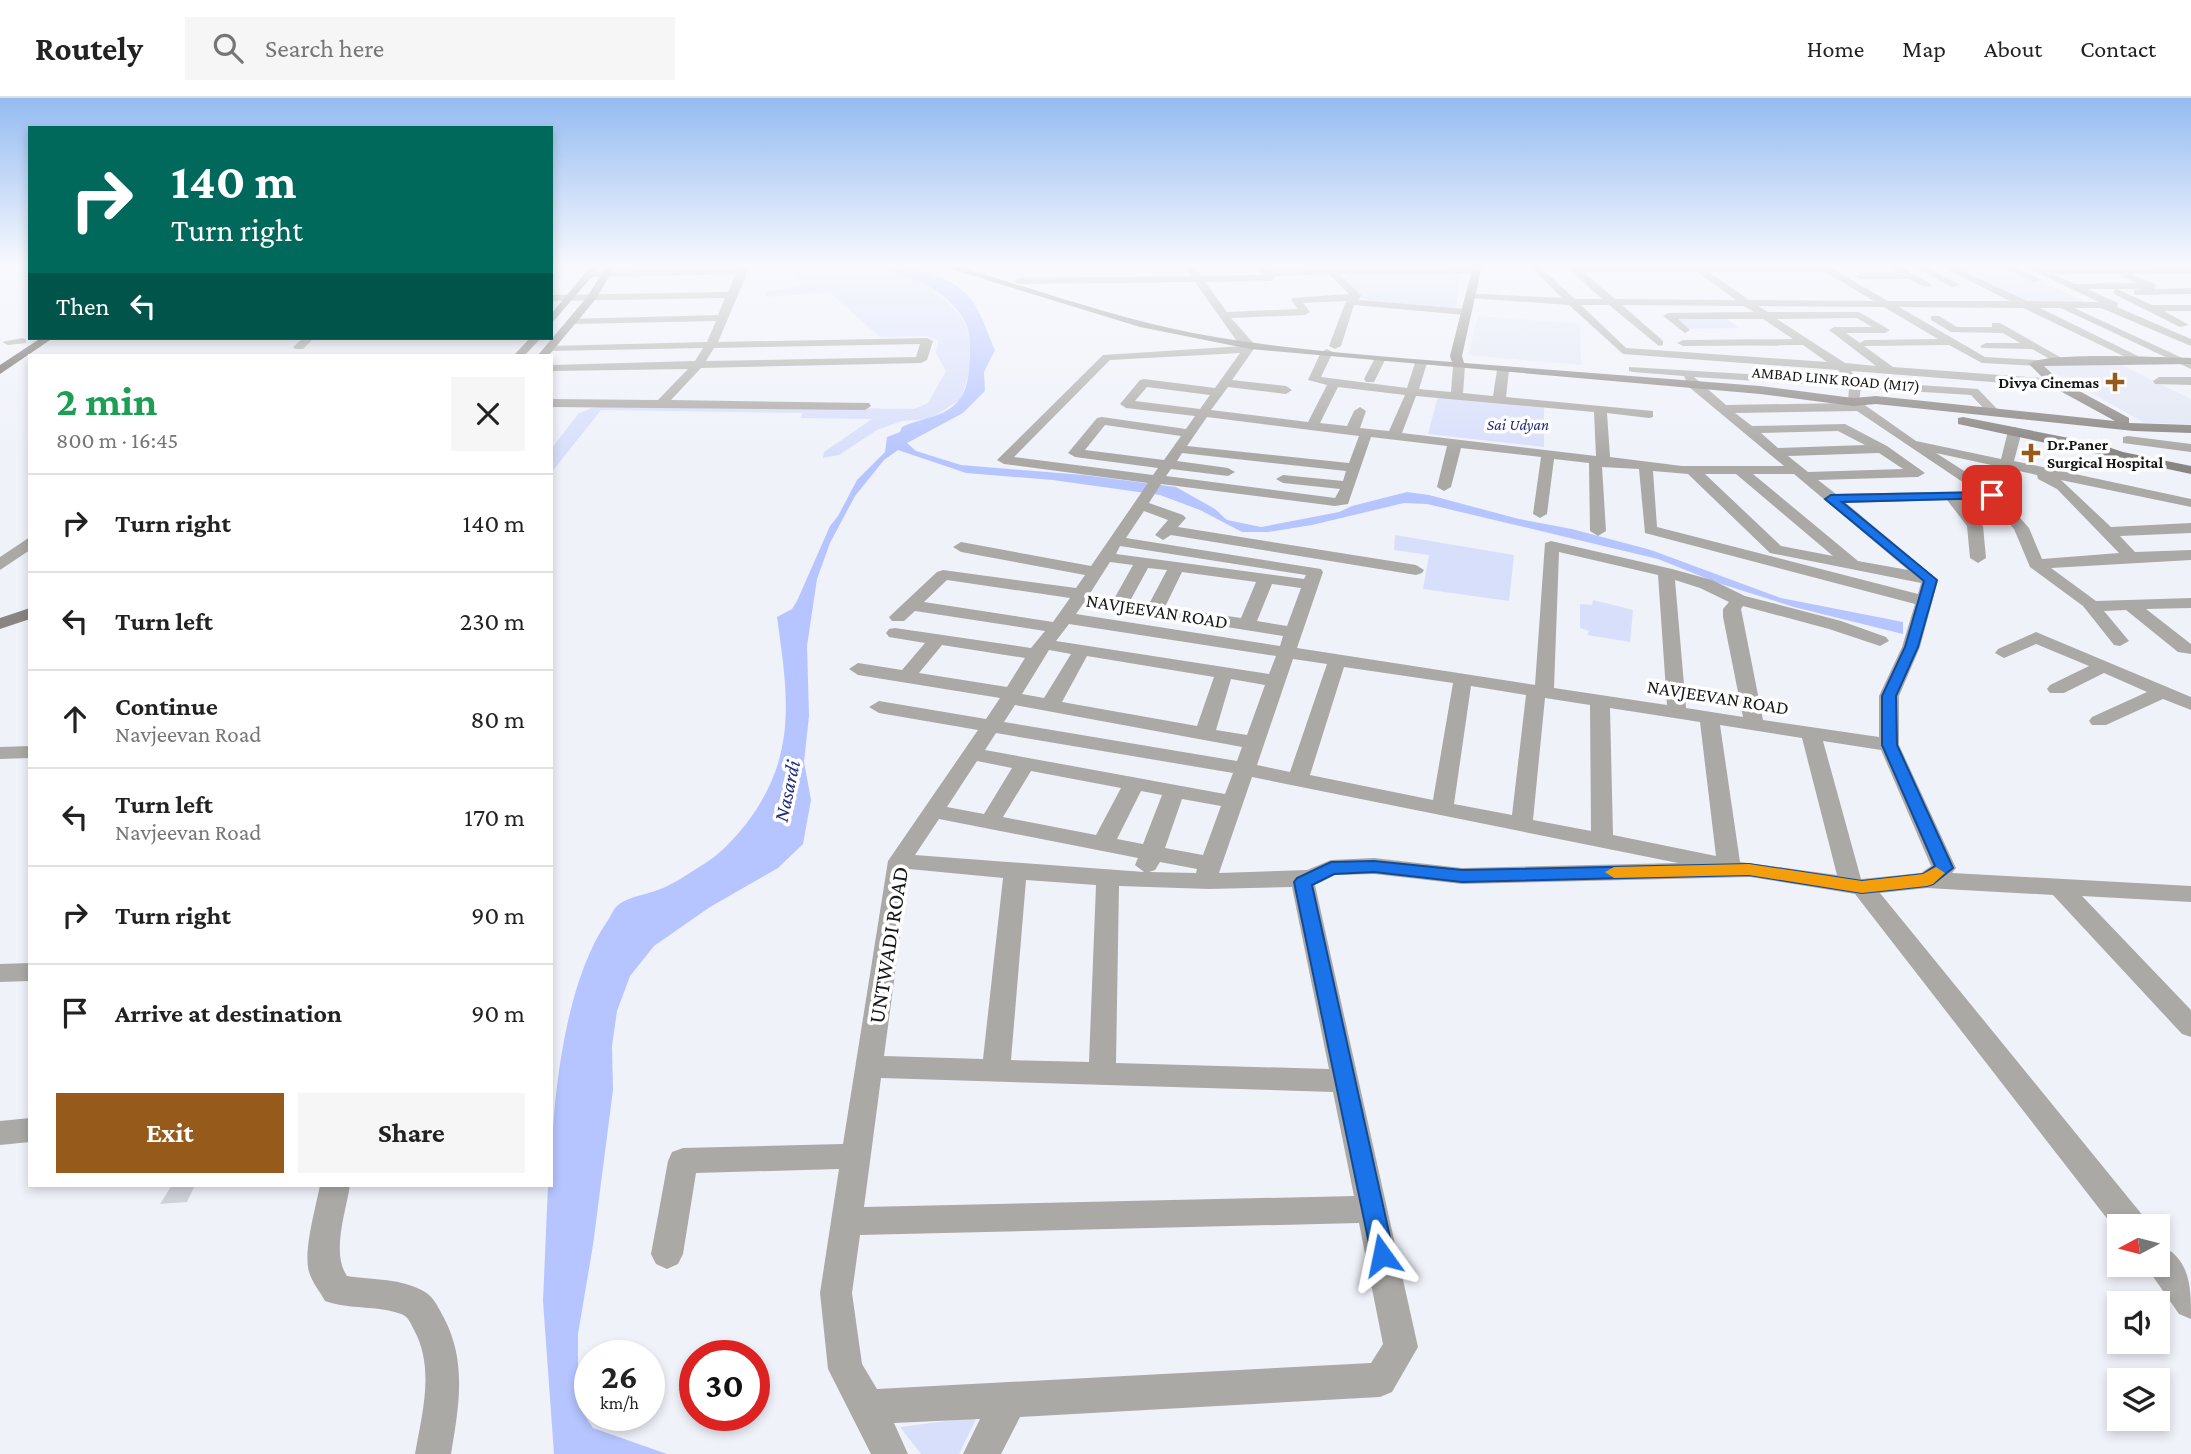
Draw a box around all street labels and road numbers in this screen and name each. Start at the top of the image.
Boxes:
street label: AMBAD LINK ROAD (M17) [1751,363,1921,396]
street label: NAVJEEVAN ROAD [1085,589,1229,633]
street label: NAVJEEVAN ROAD [1646,675,1790,719]
street label: UNTWADI ROAD [863,865,913,1025]

